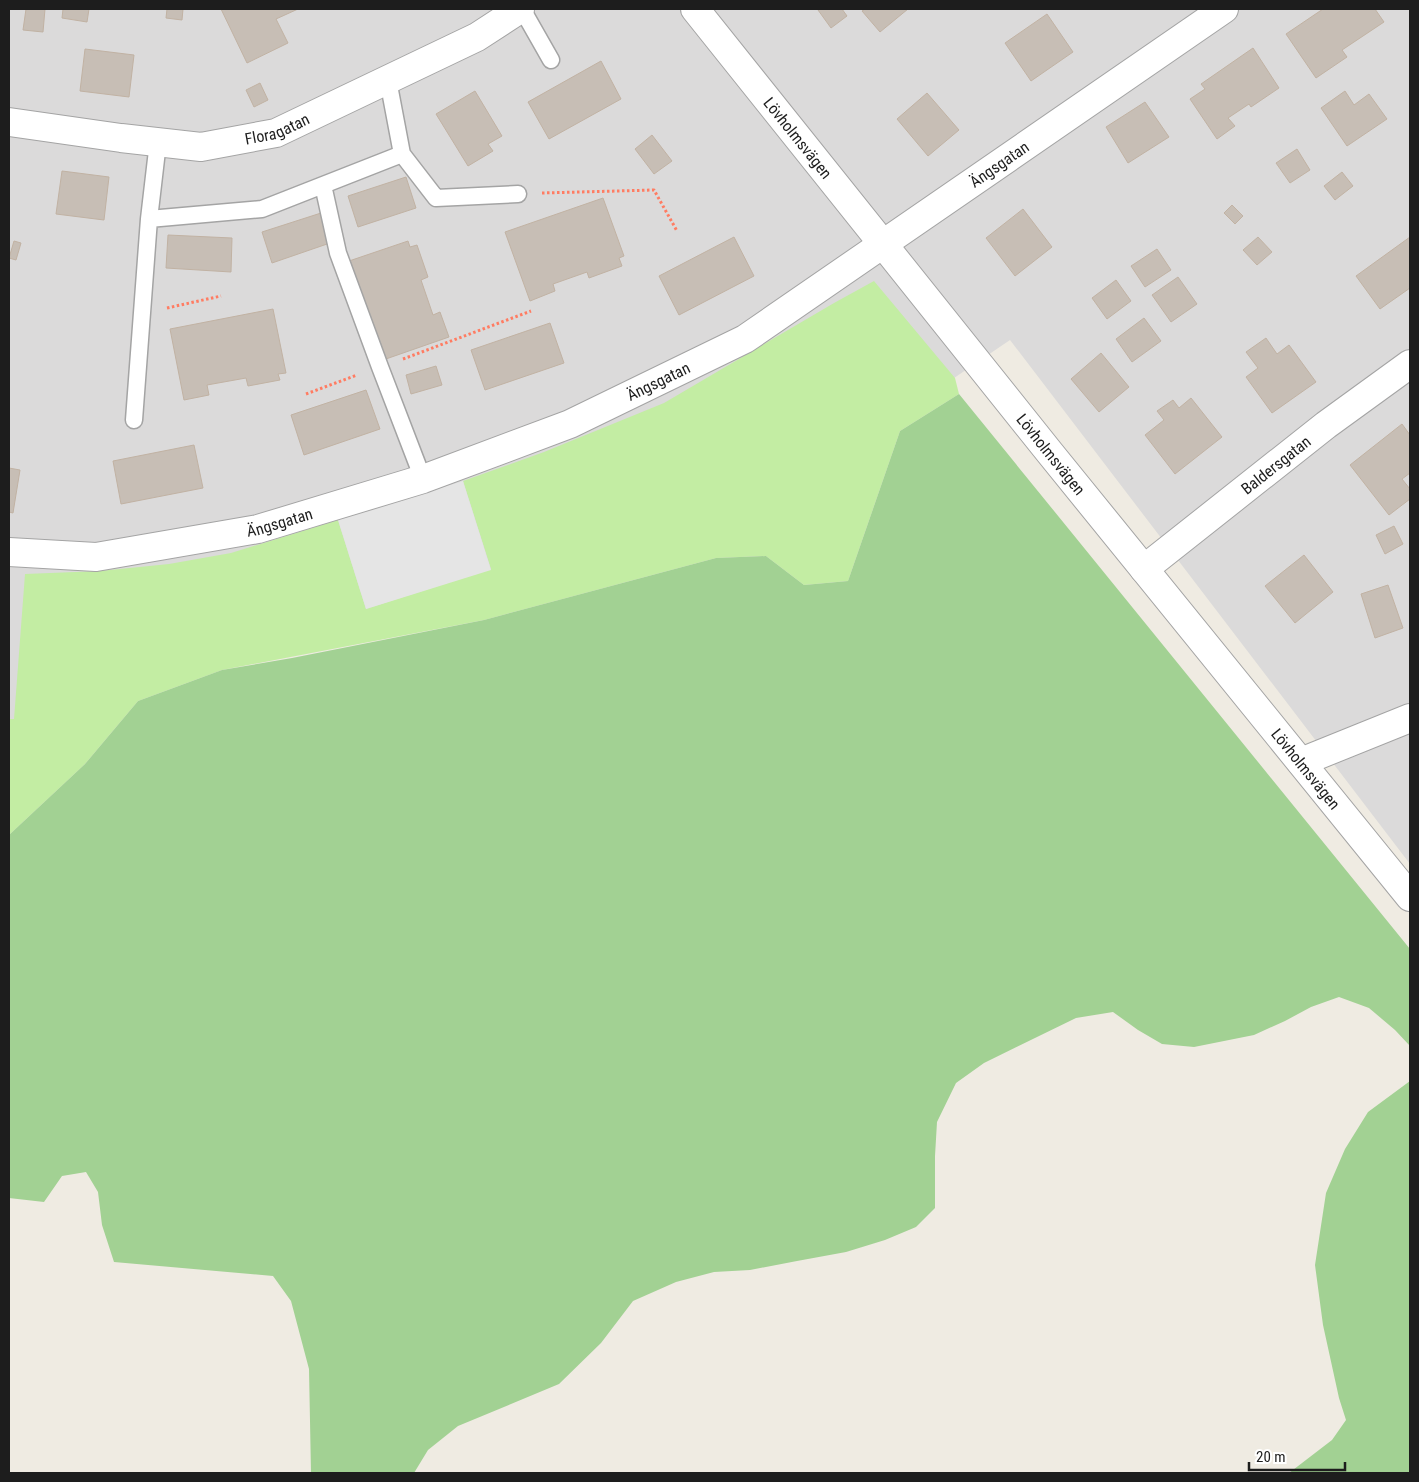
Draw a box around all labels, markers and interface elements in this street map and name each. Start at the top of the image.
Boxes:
street label: Lövholmsvägen [759,94,836,183]
street label: Floragatan [243,109,313,149]
street label: Ängsgatan [966,137,1033,191]
street label: Ängsgatan [624,358,693,405]
street label: Lövholmsvägen [1012,410,1089,499]
street label: Baldersgatan [1237,432,1315,498]
street label: Ängsgatan [245,504,315,541]
street label: Lövholmsvägen [1267,725,1344,813]
scale bar [1249,1440,1345,1472]
text: 20 m [1256,1448,1286,1466]

